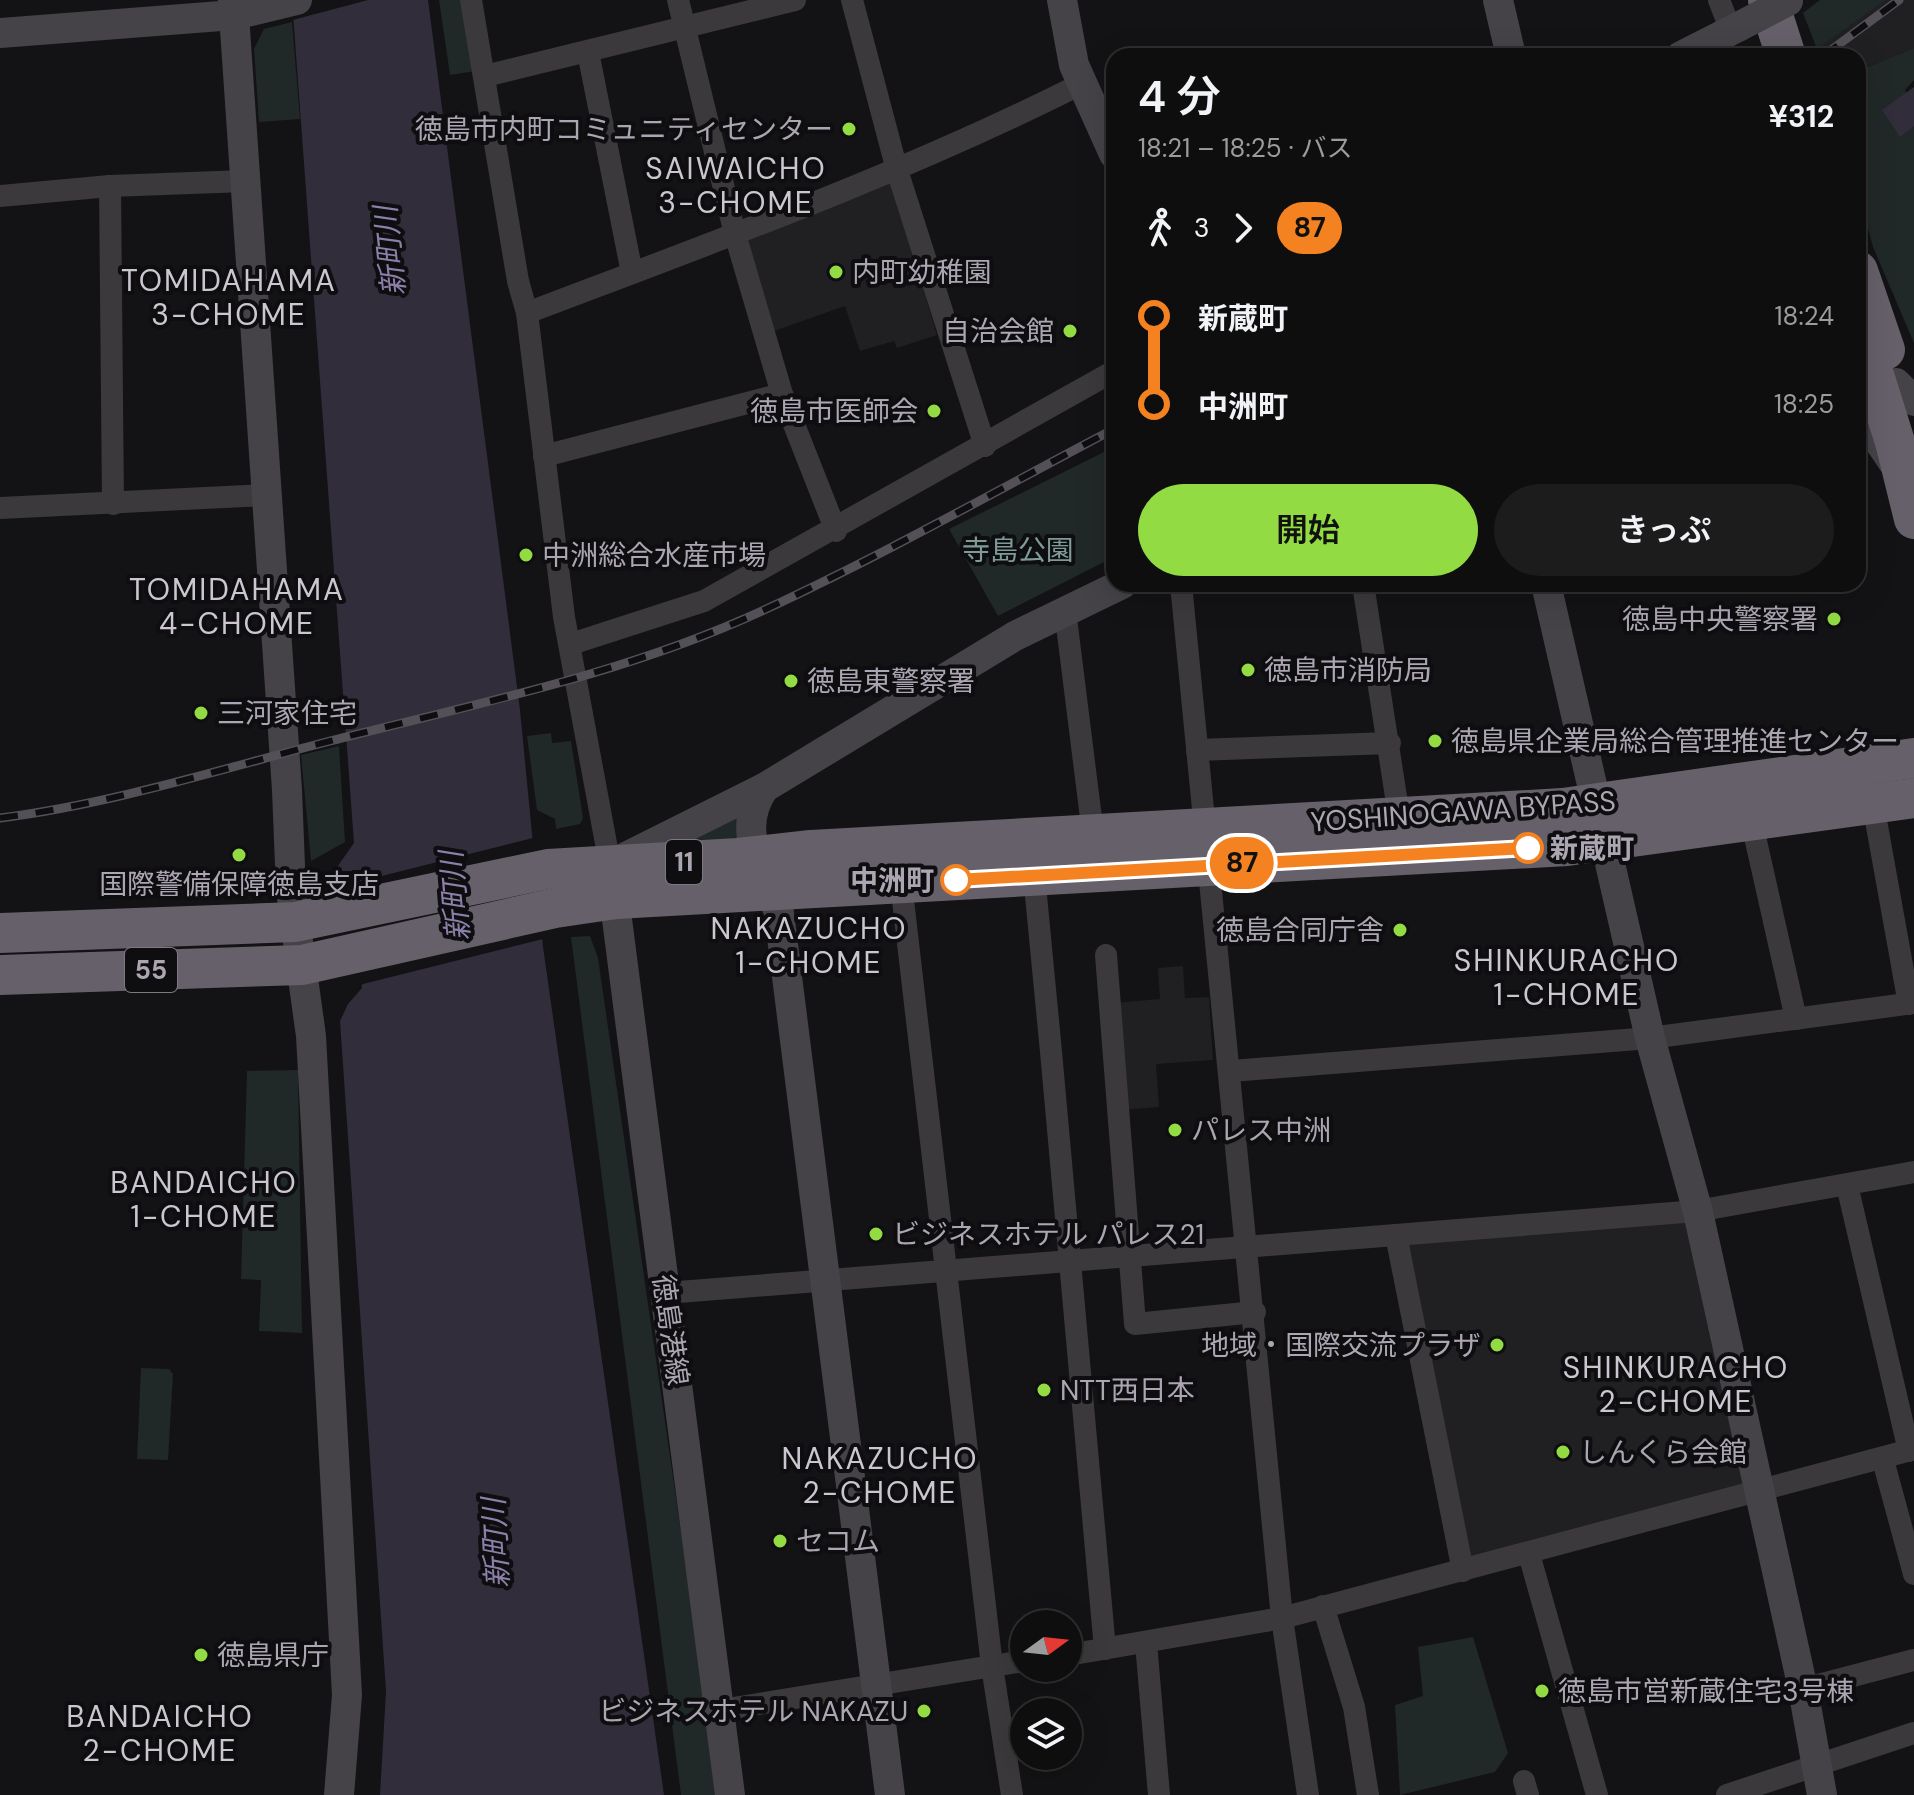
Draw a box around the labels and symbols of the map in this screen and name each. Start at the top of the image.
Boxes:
place label: 徳島市内町コミュニティセンター [415,111,833,148]
marker: 徳島市内町コミュニティセンター [840,120,858,138]
district label: SAIWAICHO 3-CHOME [645,149,827,222]
water label: 新町川 [365,201,414,298]
place label: 内町幼稚園 [852,254,992,291]
district label: TOMIDAHAMA 3-CHOME [121,261,337,334]
marker: 内町幼稚園 [827,263,845,281]
place label: 自治会館 [942,313,1054,350]
marker: 自治会館 [1061,322,1079,340]
place label: 徳島市医師会 [750,393,918,430]
marker: 徳島市医師会 [925,402,943,420]
park label: 寺島公園 [962,532,1074,569]
place label: 中洲総合水産市場 [542,537,766,574]
marker: 中洲総合水産市場 [517,546,535,564]
district label: TOMIDAHAMA 4-CHOME [129,570,345,643]
place label: 徳島中央警察署 [1622,601,1818,638]
marker: 徳島中央警察署 [1825,610,1843,628]
place label: 徳島市消防局 [1264,652,1432,689]
marker: 徳島市消防局 [1239,661,1257,679]
place label: 徳島東警察署 [807,663,975,700]
marker: 徳島東警察署 [782,672,800,690]
place label: 三河家住宅 [217,695,357,732]
marker: 三河家住宅 [192,704,210,722]
place label: 徳島県企業局総合管理推進センター [1451,723,1899,760]
marker: 徳島県企業局総合管理推進センター [1426,732,1444,750]
street label: YOSHINOGAWA BYPASS [1309,782,1617,841]
place label: 新蔵町 [1550,830,1634,867]
marker: 新蔵町 [1513,833,1543,863]
line badge: 87 [1206,837,1278,889]
road number: 11 [666,840,702,884]
marker: 国際警備保障徳島支店 [230,846,248,864]
water label: 新町川 [431,847,478,943]
place label: 中洲町 [850,862,934,899]
marker: 中洲町 [941,865,971,895]
place label: 国際警備保障徳島支店 [99,866,379,903]
district label: NAKAZUCHO 1-CHOME [710,909,908,982]
place label: 徳島合同庁舎 [1216,912,1384,949]
marker: 徳島合同庁舎 [1391,921,1409,939]
district label: SHINKURACHO 1-CHOME [1454,941,1680,1014]
road number: 55 [125,948,177,992]
place label: パレス中洲 [1191,1112,1331,1149]
marker: パレス中洲 [1166,1121,1184,1139]
district label: BANDAICHO 1-CHOME [110,1163,298,1236]
place label: ビジネスホテル パレス21 [892,1216,1204,1253]
marker: ビジネスホテル パレス21 [867,1225,885,1243]
street label: 徳島港線 [644,1272,697,1388]
place label: 地域・国際交流プラザ [1201,1327,1481,1364]
marker: 地域・国際交流プラザ [1488,1336,1506,1354]
district label: SHINKURACHO 2-CHOME [1563,1348,1789,1421]
place label: NTT西日本 [1060,1372,1195,1409]
marker: NTT西日本 [1035,1381,1053,1399]
place label: しんくら会館 [1579,1434,1747,1471]
district label: NAKAZUCHO 2-CHOME [781,1439,979,1512]
marker: しんくら会館 [1554,1443,1572,1461]
water label: 新町川 [474,1494,517,1589]
place label: セコム [796,1523,880,1560]
marker: セコム [771,1532,789,1550]
north arrow [1010,1610,1082,1682]
place label: 徳島県庁 [217,1637,329,1674]
marker: 徳島県庁 [192,1646,210,1664]
place label: 徳島市営新蔵住宅3号棟 [1558,1673,1855,1710]
marker: 徳島市営新蔵住宅3号棟 [1533,1682,1551,1700]
place label: ビジネスホテル NAKAZU [598,1693,908,1730]
district label: BANDAICHO 2-CHOME [66,1697,254,1770]
marker: ビジネスホテル NAKAZU [915,1702,933,1720]

